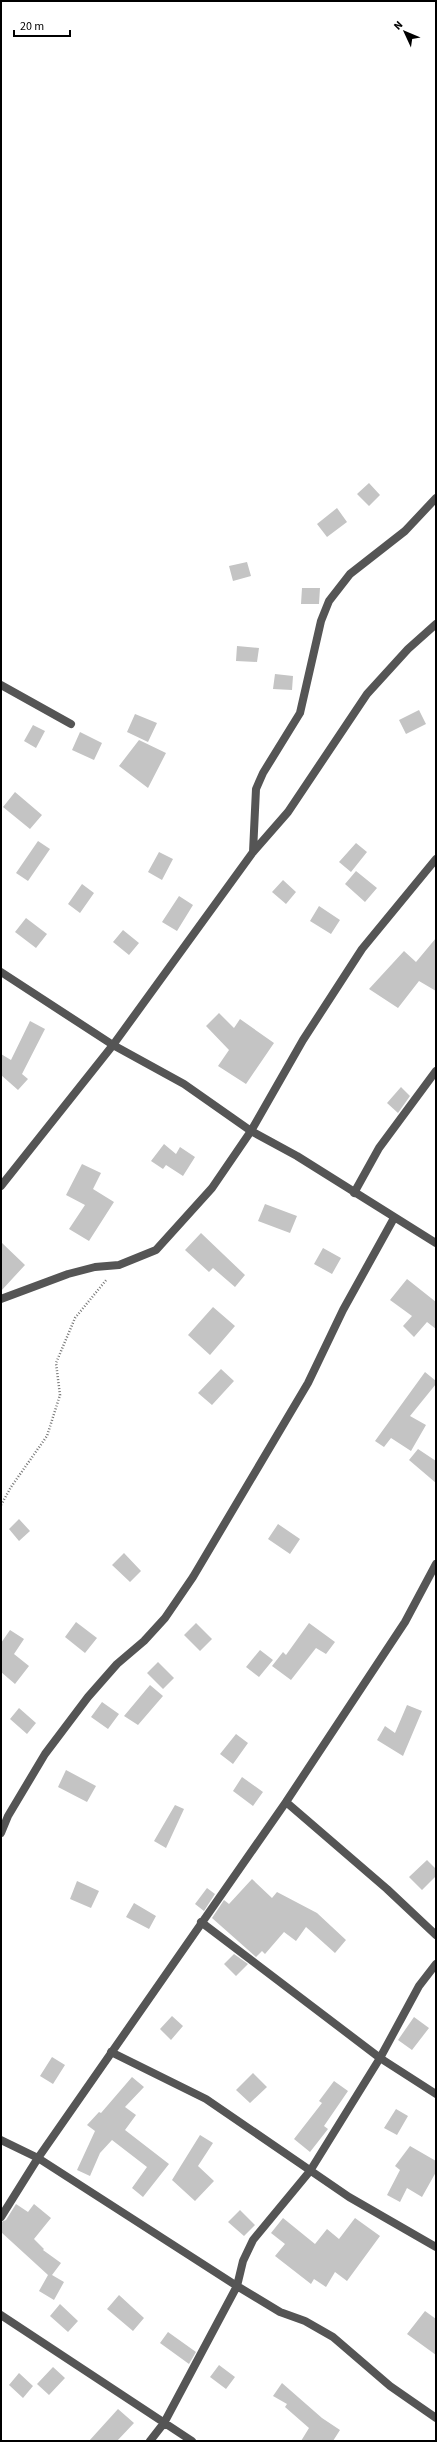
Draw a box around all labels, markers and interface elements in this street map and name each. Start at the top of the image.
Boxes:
scale bar [14,12,70,38]
north arrow [385,12,425,52]
text: 20 m [20,18,44,35]
text: N [390,18,406,33]

